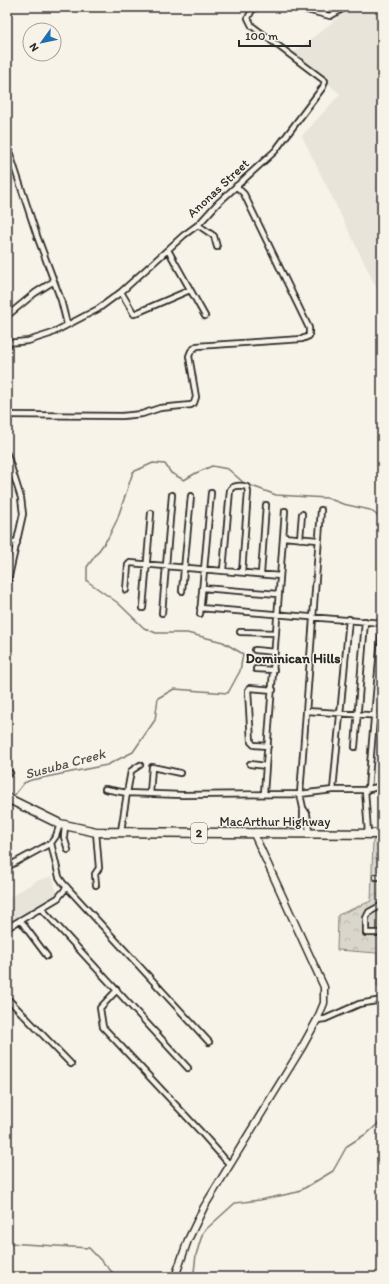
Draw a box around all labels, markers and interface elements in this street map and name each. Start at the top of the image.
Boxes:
north arrow [22,22,62,62]
scale bar [239,22,310,48]
text: 100 m [245,29,278,43]
text: N [27,41,42,54]
street label: Anonas Street [184,156,252,220]
district label: Dominican Hills [245,650,341,667]
water label: Susuba Creek [23,745,108,783]
street label: MacArthur Highway [220,814,330,829]
road number: 2 [191,823,207,843]

